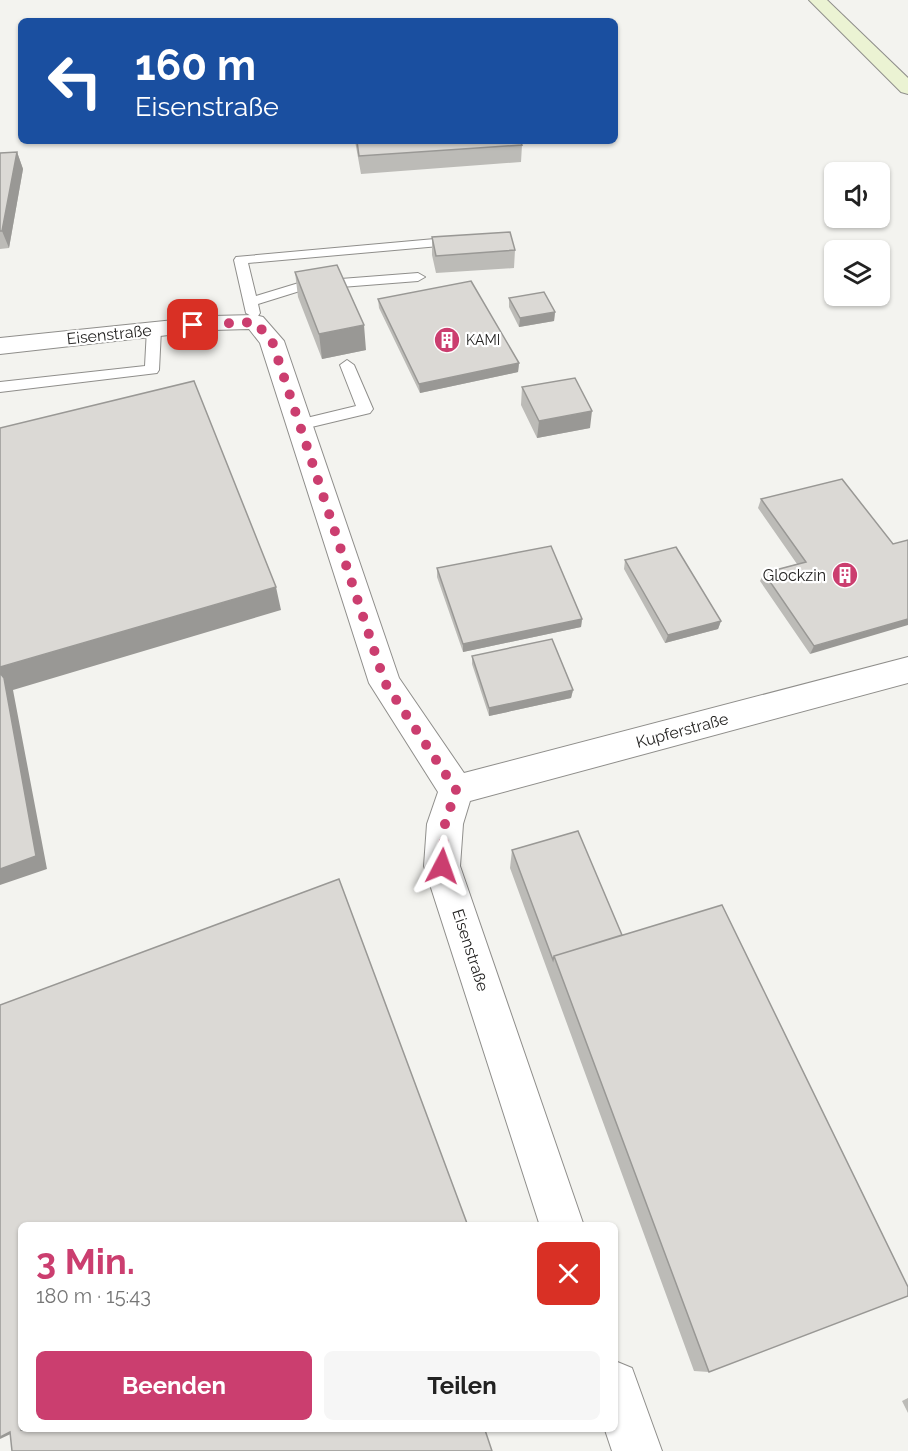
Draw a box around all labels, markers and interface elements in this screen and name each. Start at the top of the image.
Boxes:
text: 160 m [135,41,256,90]
icon: left [36,42,114,120]
text: Eisenstraße [135,91,279,122]
map controls [824,162,890,306]
button: sound [824,162,890,228]
button: layers [824,240,890,306]
pin [167,299,218,350]
icon: arrive [176,308,209,341]
street label: Eisenstraße [66,321,152,348]
building icon: KAMI [432,325,462,355]
place label: KAMI [466,332,500,348]
building icon: Glockzin [830,560,860,590]
place label: Glockzin [763,566,826,585]
street label: Kupferstraße [634,709,730,752]
position arrow [410,834,474,898]
street label: Eisenstraße [448,907,493,994]
text: 3 Min. [36,1240,135,1282]
button: close [537,1242,600,1305]
text: 180 m · 15:43 [36,1284,151,1308]
button: Beenden [36,1351,312,1420]
button: Teilen [324,1351,600,1420]

